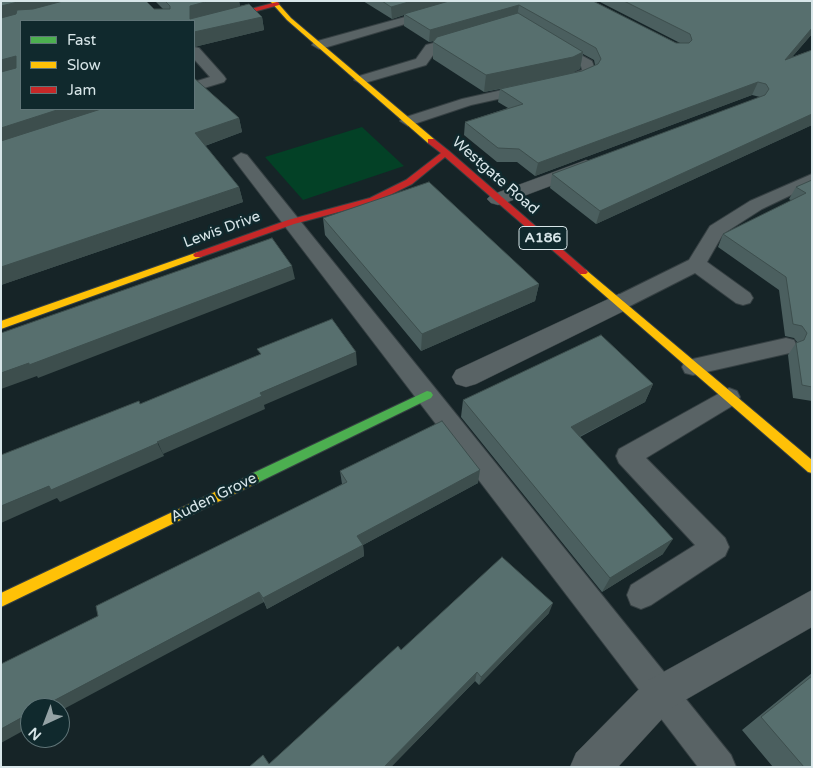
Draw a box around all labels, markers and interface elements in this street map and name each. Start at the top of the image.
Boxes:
legend [20,20,195,110]
text: Fast [67,31,96,49]
text: Slow [67,56,101,74]
text: Jam [67,81,96,99]
street label: Westgate Road [448,133,542,219]
street label: Lewis Drive [181,208,263,252]
road number: A186 [519,227,567,250]
street label: Auden Grove [168,469,260,527]
north arrow [20,698,70,748]
text: N [25,724,45,744]

